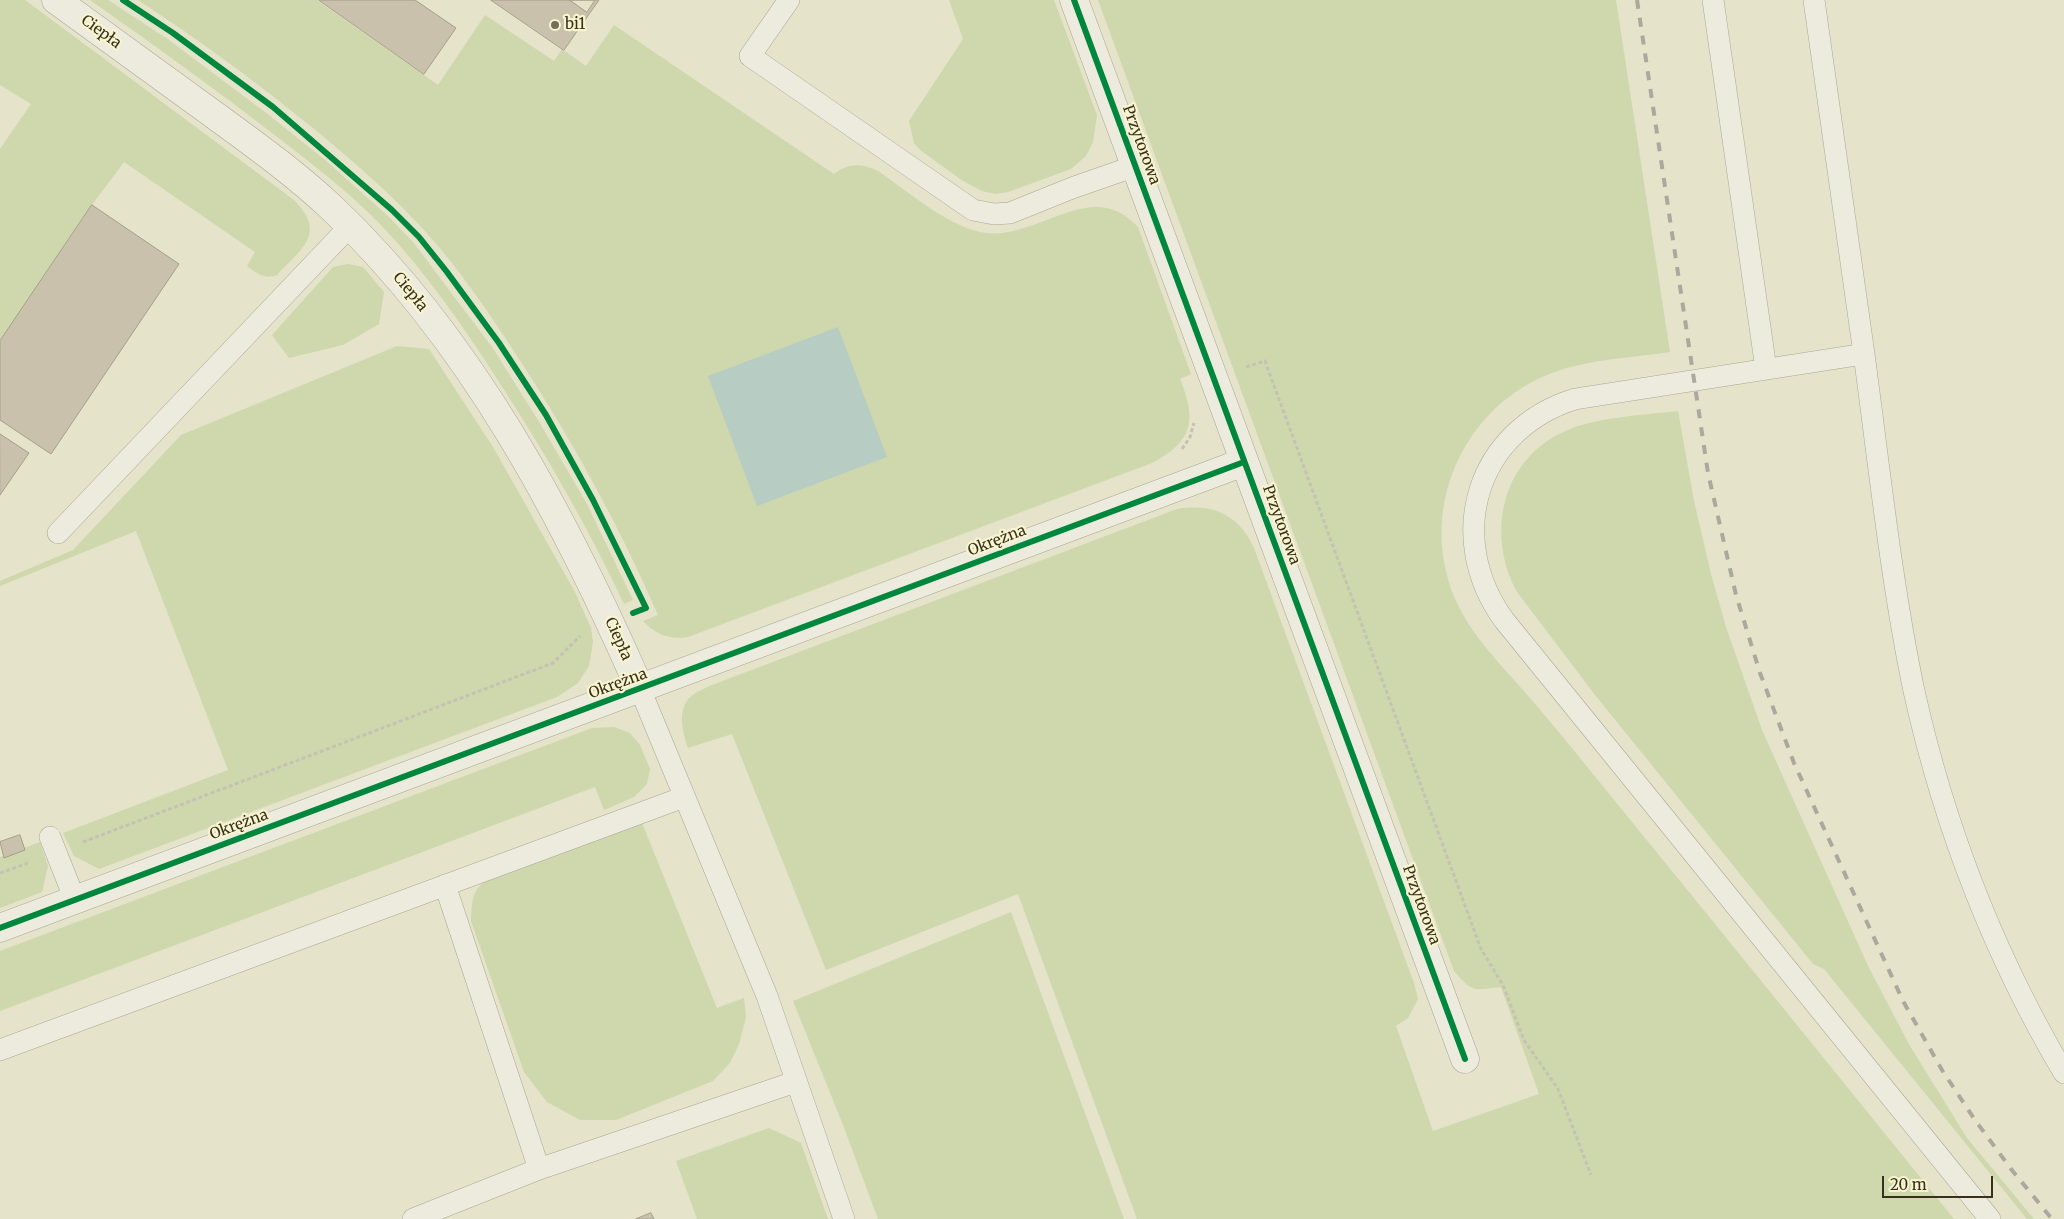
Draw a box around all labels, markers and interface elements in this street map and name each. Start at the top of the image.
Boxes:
street label: Ciepła [78,12,124,52]
place label: bi1 [565,16,585,34]
marker: bi1 [549,19,561,31]
street label: Przytorowa [1118,103,1164,187]
street label: Ciepła [389,269,431,315]
street label: Przytorowa [1258,483,1304,567]
street label: Okrężna [965,522,1029,560]
street label: Ciepła [601,615,635,663]
street label: Okrężna [586,665,650,703]
street label: Okrężna [207,806,271,844]
street label: Przytorowa [1398,863,1444,947]
scale bar [1884,1166,1995,1198]
text: 20 m [1890,1175,1927,1194]

